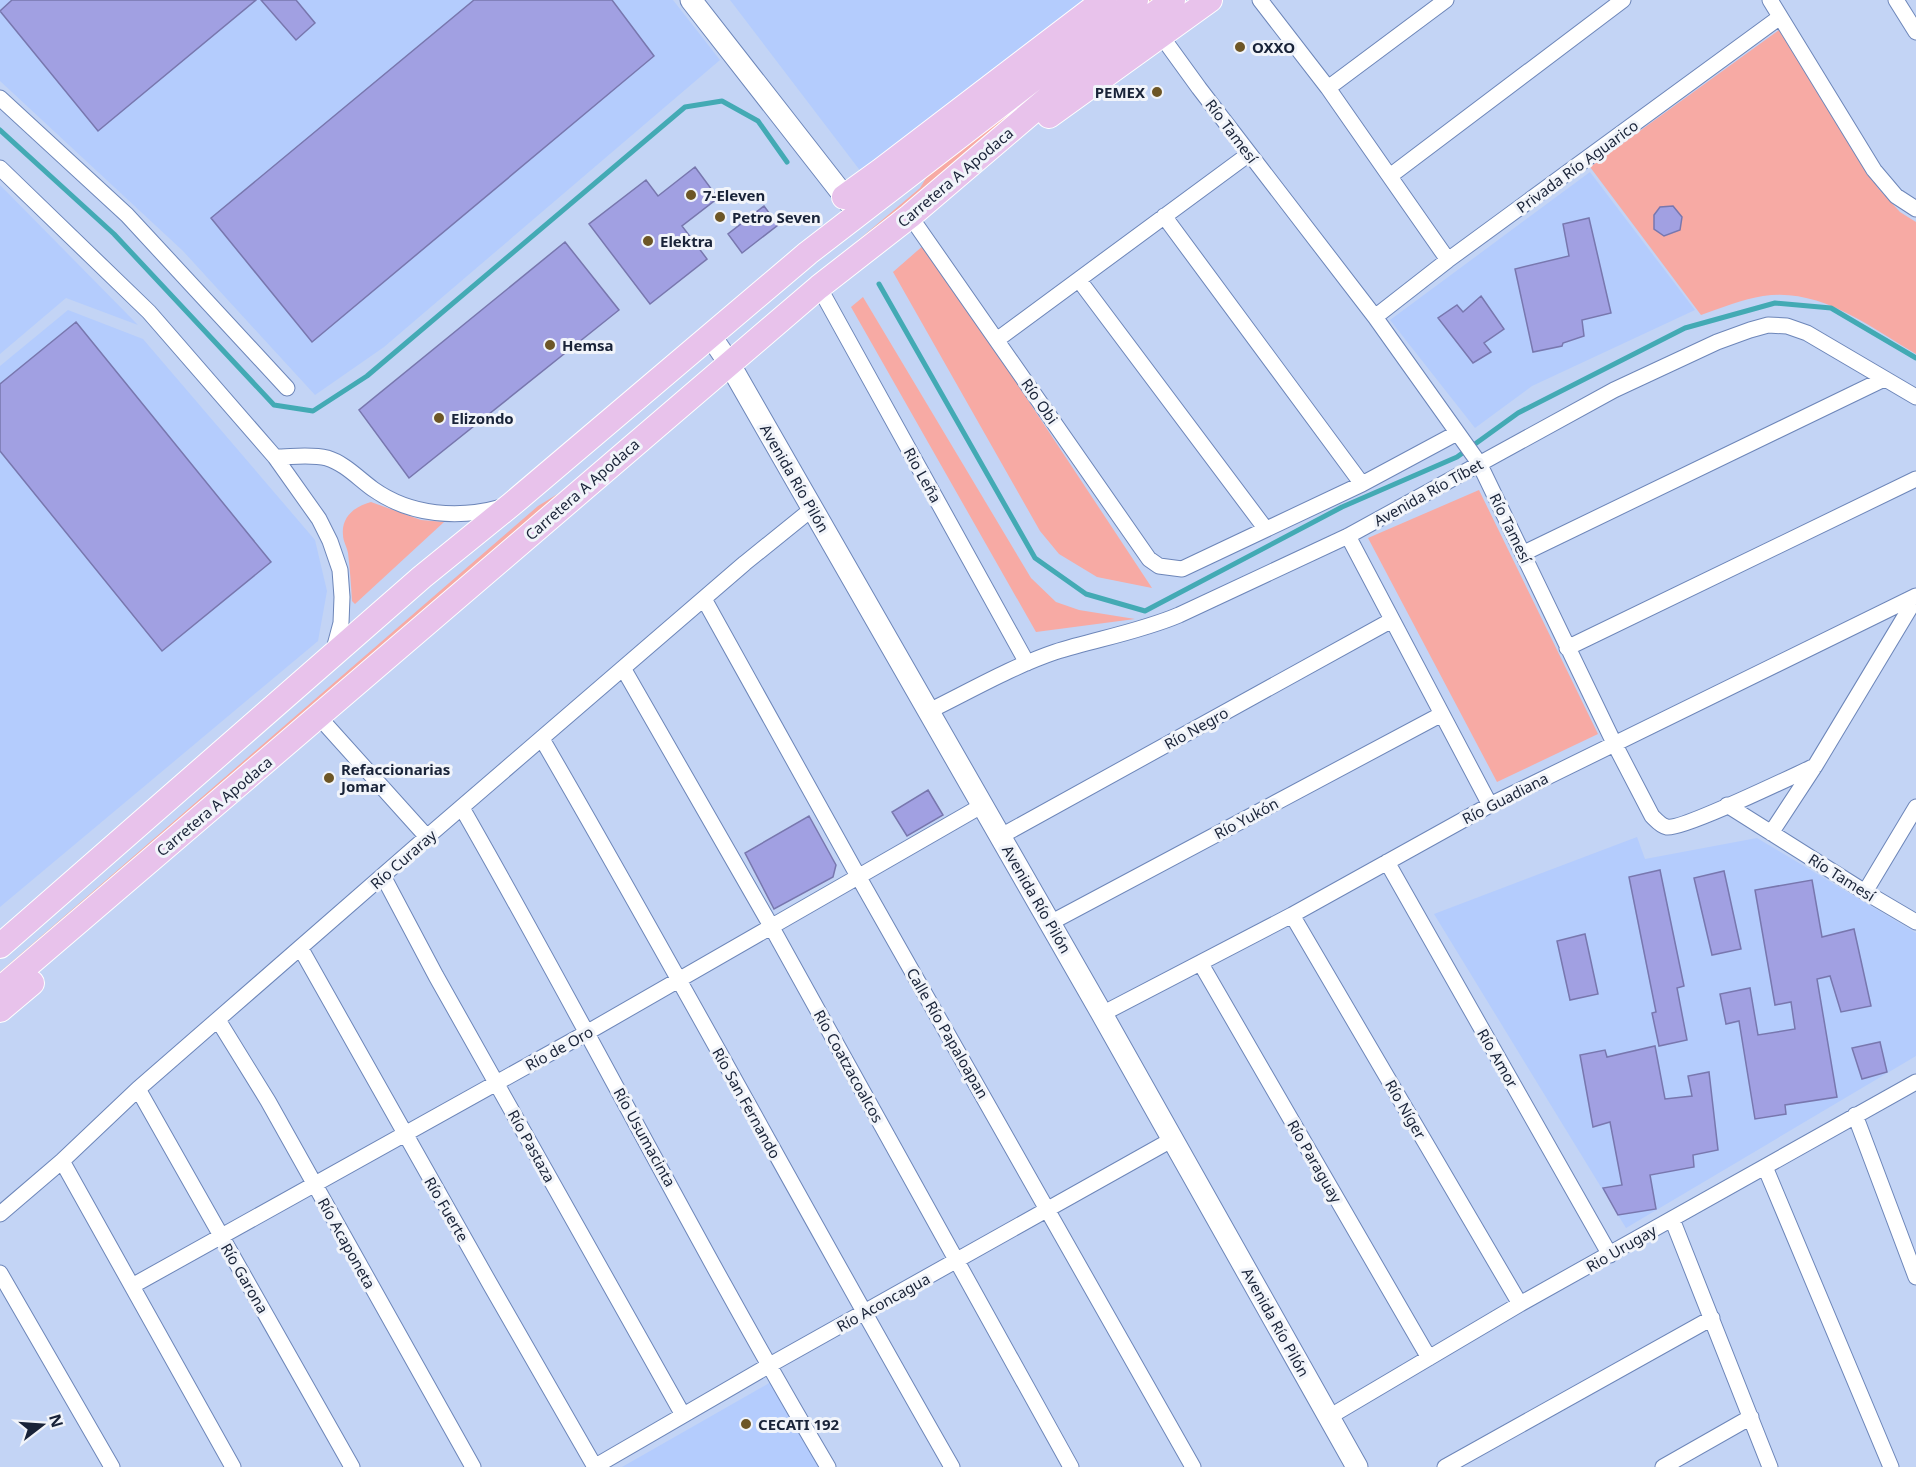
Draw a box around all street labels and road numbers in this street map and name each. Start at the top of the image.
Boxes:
street label: Río Tamesí [1201,95,1263,168]
street label: Privada Río Aguarico [1512,115,1642,217]
street label: Carretera A Apodaca [893,123,1017,231]
street label: Río Obi [1017,374,1063,428]
street label: Avenida Río Pilón [756,420,834,536]
street label: Carretera A Apodaca [521,434,643,544]
street label: Rio Leña [900,444,946,506]
street label: Avenida Río Tíbet [1370,453,1487,530]
street label: Río Tamesí [1486,490,1537,567]
street label: Río Negro [1160,702,1232,754]
street label: Carretera A Apodaca [152,752,276,860]
street label: Río Guadiana [1459,768,1551,828]
street label: Río Yukón [1210,793,1282,843]
street label: Río Curaray [366,825,440,893]
street label: Avenida Río Pilón [998,841,1076,957]
street label: Río Tamesí [1805,849,1880,906]
street label: Calle Río Papaloapan [902,964,994,1102]
street label: Río Coatzacoalcos [810,1006,888,1126]
street label: Río de Oro [522,1021,596,1075]
street label: Río Amor [1473,1025,1523,1091]
street label: Río San Fernando [708,1044,786,1162]
street label: Río Níger [1381,1076,1431,1142]
street label: Río Usumacinta [610,1084,680,1190]
street label: Río Pastaza [504,1106,560,1186]
street label: Río Paraguay [1283,1116,1347,1206]
street label: Río Fuerte [420,1173,474,1245]
street label: Río Acaponeta [314,1194,380,1292]
street label: Rio Urugay [1582,1220,1660,1276]
street label: Río Garona [217,1239,273,1317]
street label: Avenida Río Pilón [1238,1264,1314,1380]
street label: Río Aconcagua [833,1268,933,1336]

